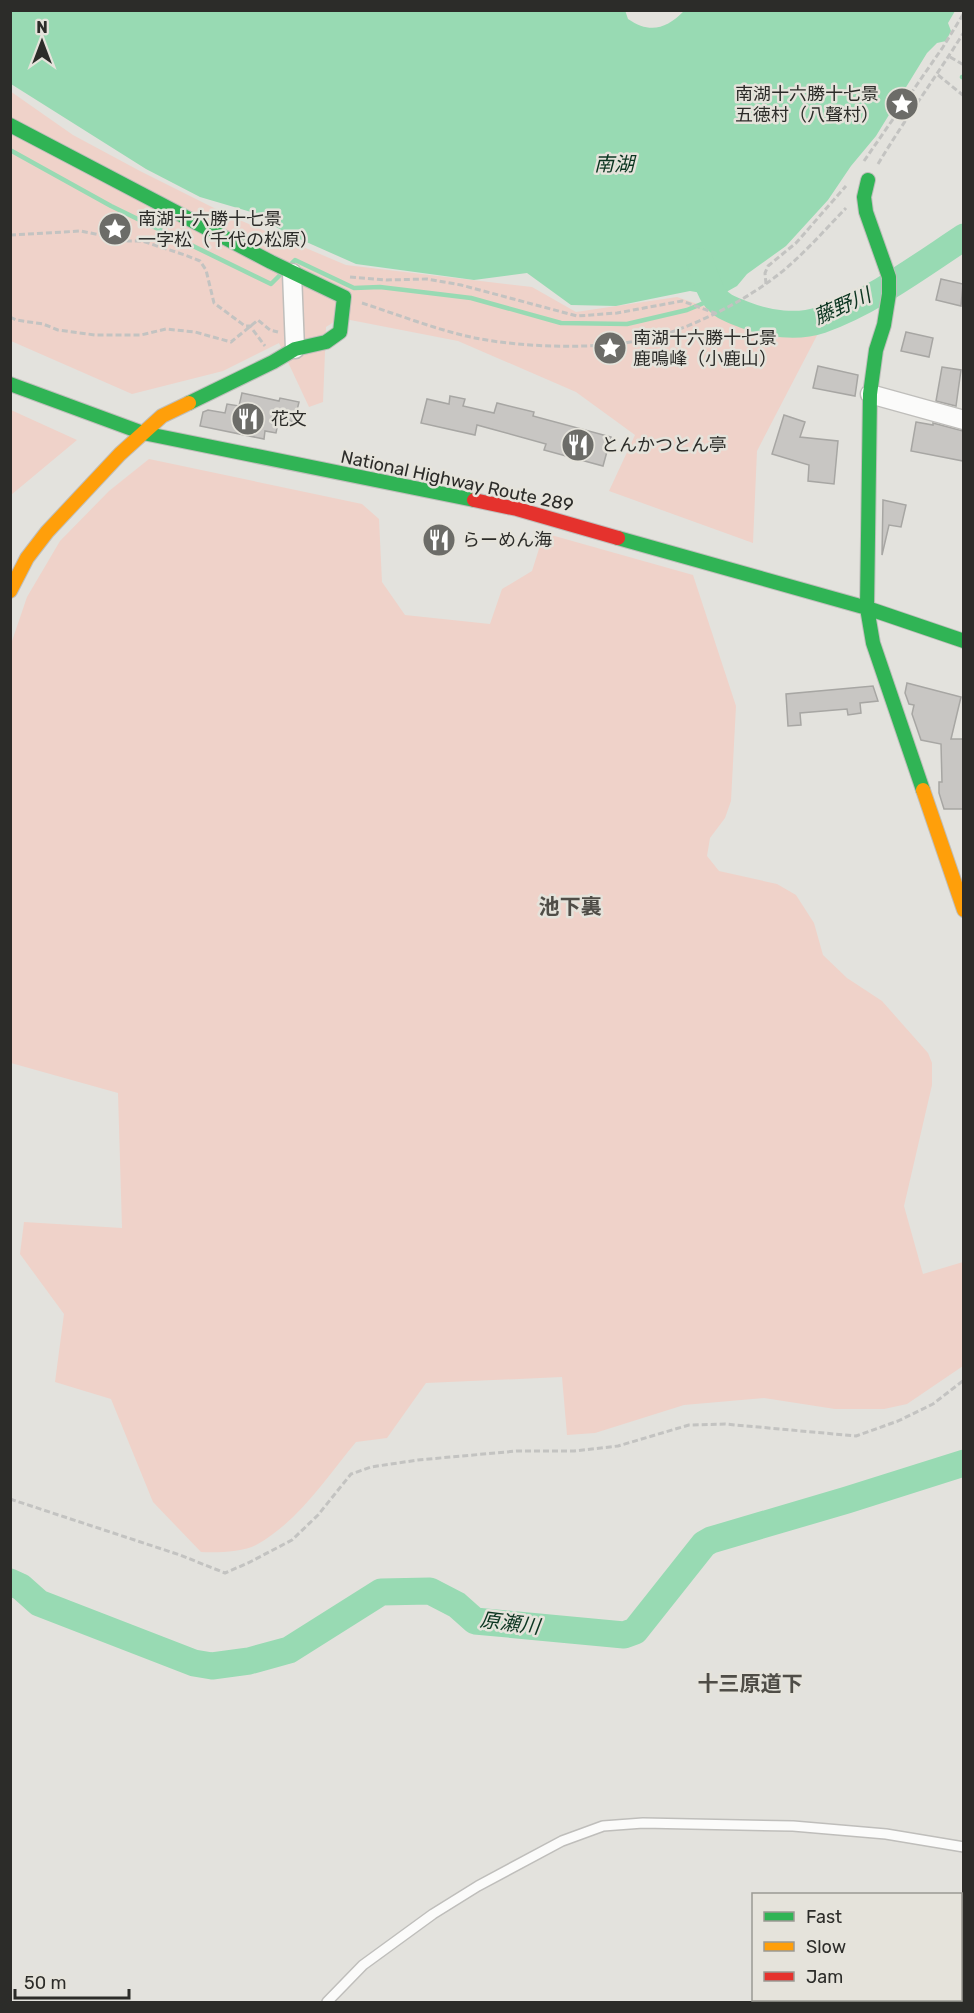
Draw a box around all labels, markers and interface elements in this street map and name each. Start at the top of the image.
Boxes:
north arrow [12,12,72,72]
text: N [36,18,48,37]
place label: 南湖十六勝十七景 五徳村（八聲村） [735,83,879,126]
place icon: 南湖十六勝十七景 五徳村（八聲村） [884,86,920,122]
water label: 南湖 [594,152,637,176]
place label: 南湖十六勝十七景 一字松（千代の松原） [138,208,318,251]
place icon: 南湖十六勝十七景 一字松（千代の松原） [97,211,133,247]
water label: 藤野川 [810,282,876,329]
place label: 南湖十六勝十七景 鹿鳴峰（小鹿山） [633,327,777,370]
place icon: 南湖十六勝十七景 鹿鳴峰（小鹿山） [592,330,628,366]
restaurant icon: 花文 [230,401,266,437]
place label: 花文 [271,408,307,430]
restaurant icon: とんかつとん亭 [560,427,596,463]
place label: とんかつとん亭 [601,434,727,456]
street label: National Highway Route 289 [339,446,575,516]
restaurant icon: らーめん海 [421,522,457,558]
place label: らーめん海 [462,529,552,551]
district label: 池下裏 [539,894,602,919]
water label: 原瀬川 [479,1607,543,1639]
district label: 十三原道下 [698,1671,803,1696]
legend [752,1893,962,2001]
text: Fast [806,1906,842,1928]
text: Slow [806,1936,846,1958]
scale bar [15,1962,129,2000]
text: Jam [806,1966,843,1988]
text: 50 m [24,1972,67,1994]

